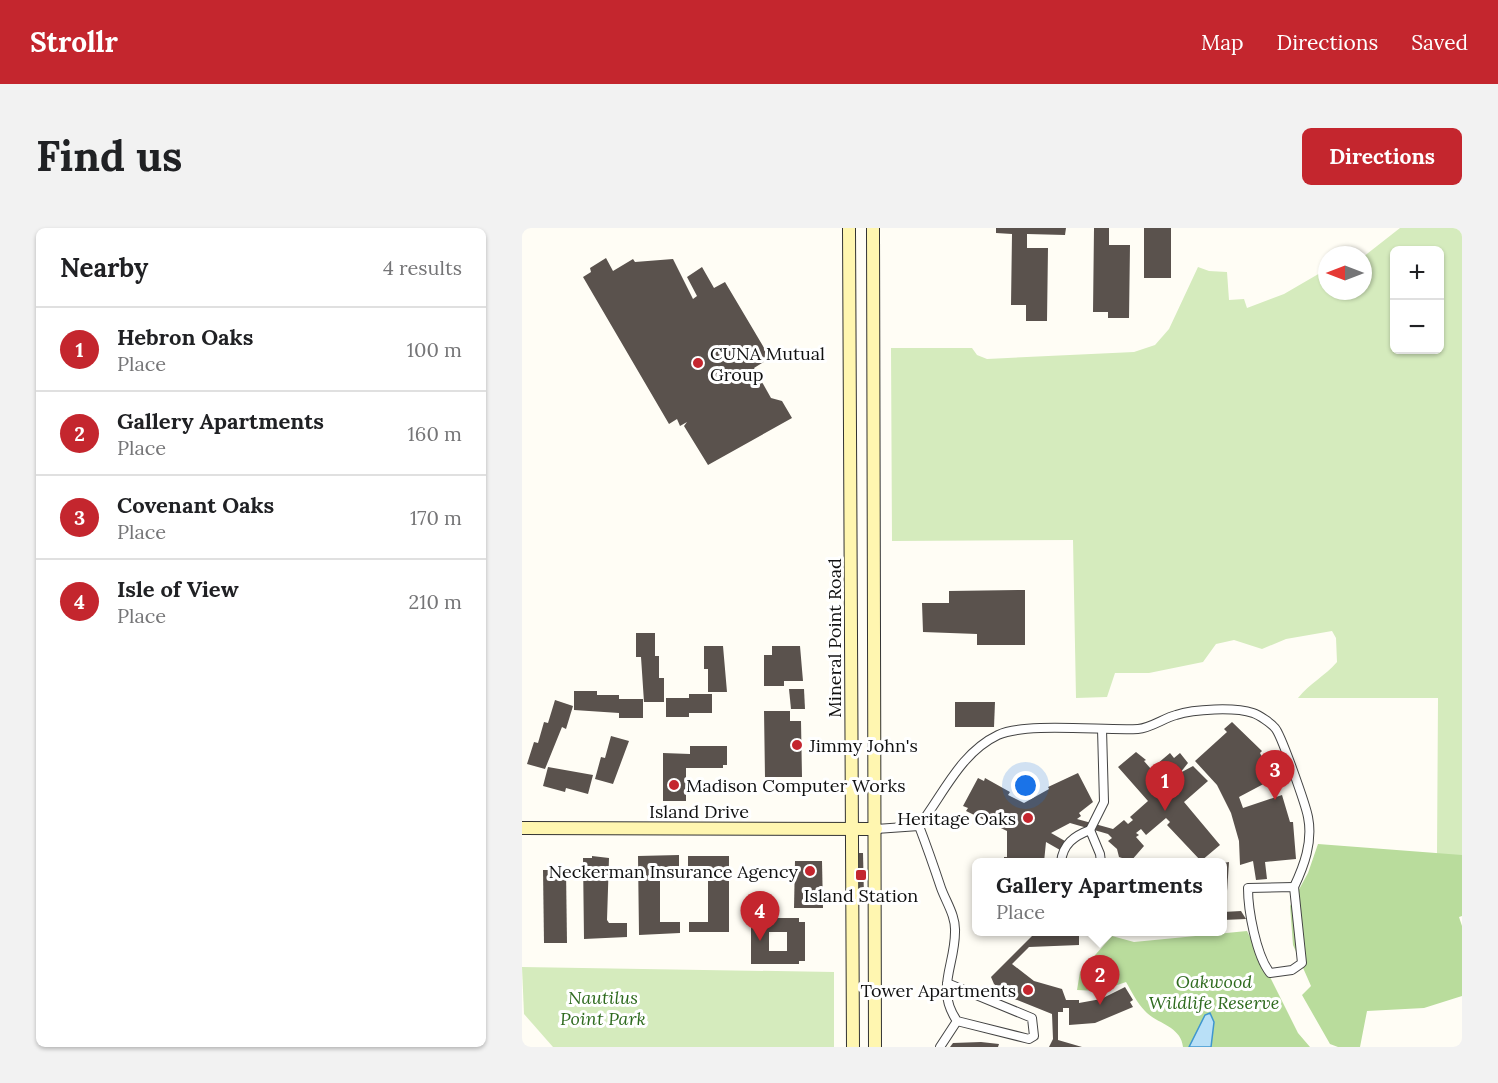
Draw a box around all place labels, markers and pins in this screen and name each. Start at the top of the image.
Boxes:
place label: CUNA Mutual Group [710,342,825,386]
marker: CUNA Mutual Group [691,356,705,370]
place label: Jimmy John's [808,734,918,757]
marker: Jimmy John's [790,738,804,752]
pin: 3 [1256,750,1294,800]
pin: 1 [1146,762,1184,811]
place label: Madison Computer Works [686,774,906,797]
marker: Madison Computer Works [667,778,681,792]
place label: Heritage Oaks [897,807,1016,830]
marker: Heritage Oaks [1021,811,1035,825]
place label: Neckerman Insurance Agency [549,860,798,883]
marker: Neckerman Insurance Agency [803,864,817,878]
marker: Island Station [854,868,868,882]
place label: Island Station [804,884,918,907]
pin: 4 [740,892,780,941]
pin: 2 [1080,956,1120,1005]
place label: Tower Apartments [860,979,1016,1002]
marker: Tower Apartments [1021,983,1035,997]

